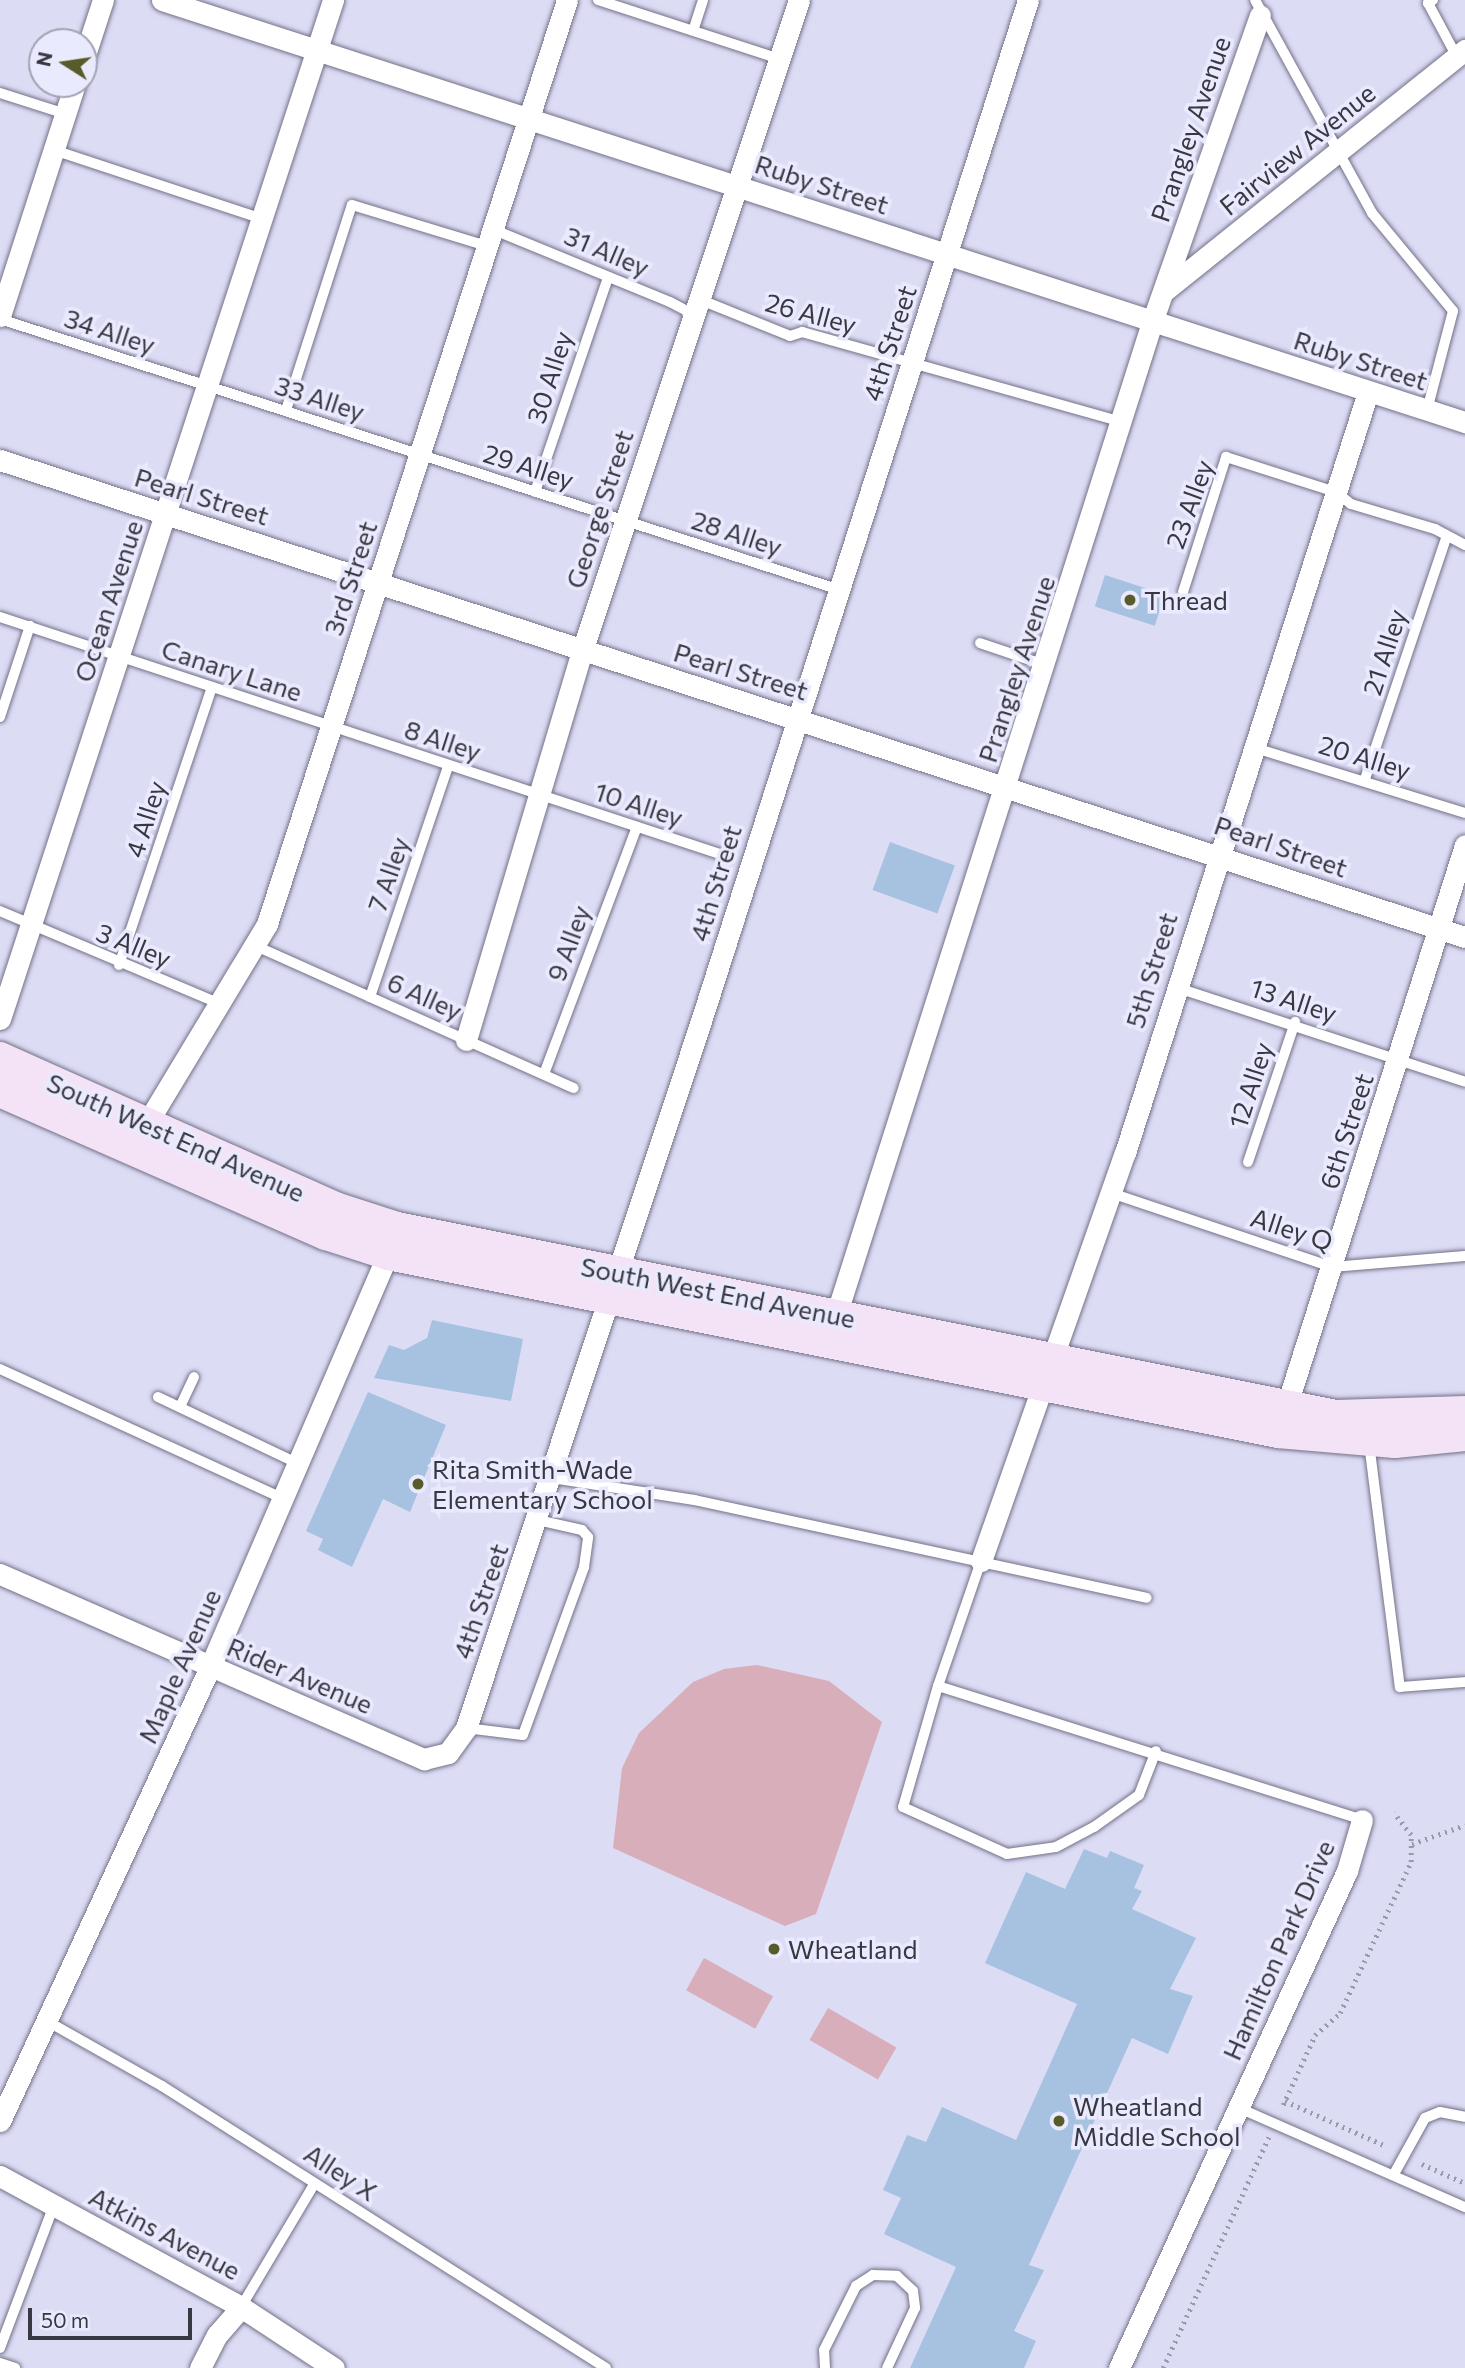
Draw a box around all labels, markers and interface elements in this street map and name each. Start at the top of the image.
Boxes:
north arrow [28,28,98,98]
street label: Prangley Avenue [1144,32,1236,226]
text: N [31,50,57,68]
street label: Fairview Avenue [1213,77,1381,221]
street label: Ruby Street [751,148,893,220]
street label: 31 Alley [560,219,654,283]
street label: 4th Street [856,281,922,405]
street label: 26 Alley [762,286,860,340]
street label: 34 Alley [61,302,159,360]
street label: Ruby Street [1290,324,1432,396]
street label: 30 Alley [520,327,578,427]
street label: 33 Alley [271,369,369,427]
street label: George Street [559,426,639,592]
street label: 29 Alley [480,437,578,495]
street label: 23 Alley [1159,455,1219,553]
street label: Pearl Street [131,461,273,531]
street label: 28 Alley [688,504,786,562]
street label: Ocean Avenue [67,516,149,686]
street label: 3rd Street [317,517,383,639]
street label: Prangley Avenue [971,572,1061,766]
place label: Thread [1144,584,1228,616]
marker: Thread [1122,592,1138,608]
street label: 21 Alley [1355,605,1413,699]
street label: Canary Lane [158,633,306,707]
street label: Pearl Street [670,636,812,706]
street label: 8 Alley [401,713,485,767]
street label: 20 Alley [1315,728,1415,786]
street label: 10 Alley [591,775,687,833]
street label: 4 Alley [118,777,172,861]
street label: Pearl Street [1210,809,1352,883]
street label: 4th Street [683,821,747,945]
street label: 7 Alley [361,833,415,915]
street label: 9 Alley [540,901,596,985]
street label: 5th Street [1119,909,1183,1031]
street label: 3 Alley [92,916,176,974]
street label: 6 Alley [383,966,467,1026]
street label: 13 Alley [1247,971,1341,1029]
street label: 12 Alley [1221,1038,1279,1132]
street label: South West End Avenue [42,1066,310,1208]
street label: 6th Street [1313,1069,1379,1193]
street label: Alley Q [1247,1201,1337,1257]
street label: South West End Avenue [578,1250,858,1334]
place label: Rita Smith-Wade Elementary School [432,1453,653,1514]
marker: Rita Smith-Wade Elementary School [410,1476,426,1492]
street label: 4th Street [446,1539,514,1663]
street label: Maple Avenue [131,1584,227,1748]
street label: Rider Avenue [223,1630,377,1720]
street label: Hamilton Park Drive [1216,1835,1340,2065]
place label: Wheatland [788,1933,918,1965]
marker: Wheatland [766,1941,782,1957]
place label: Wheatland Middle School [1073,2090,1241,2152]
marker: Wheatland Middle School [1051,2113,1067,2129]
street label: Alley X [299,2137,383,2207]
street label: Atkins Avenue [84,2180,246,2286]
scale bar [32,2294,196,2338]
text: 50 m [41,2307,89,2332]

